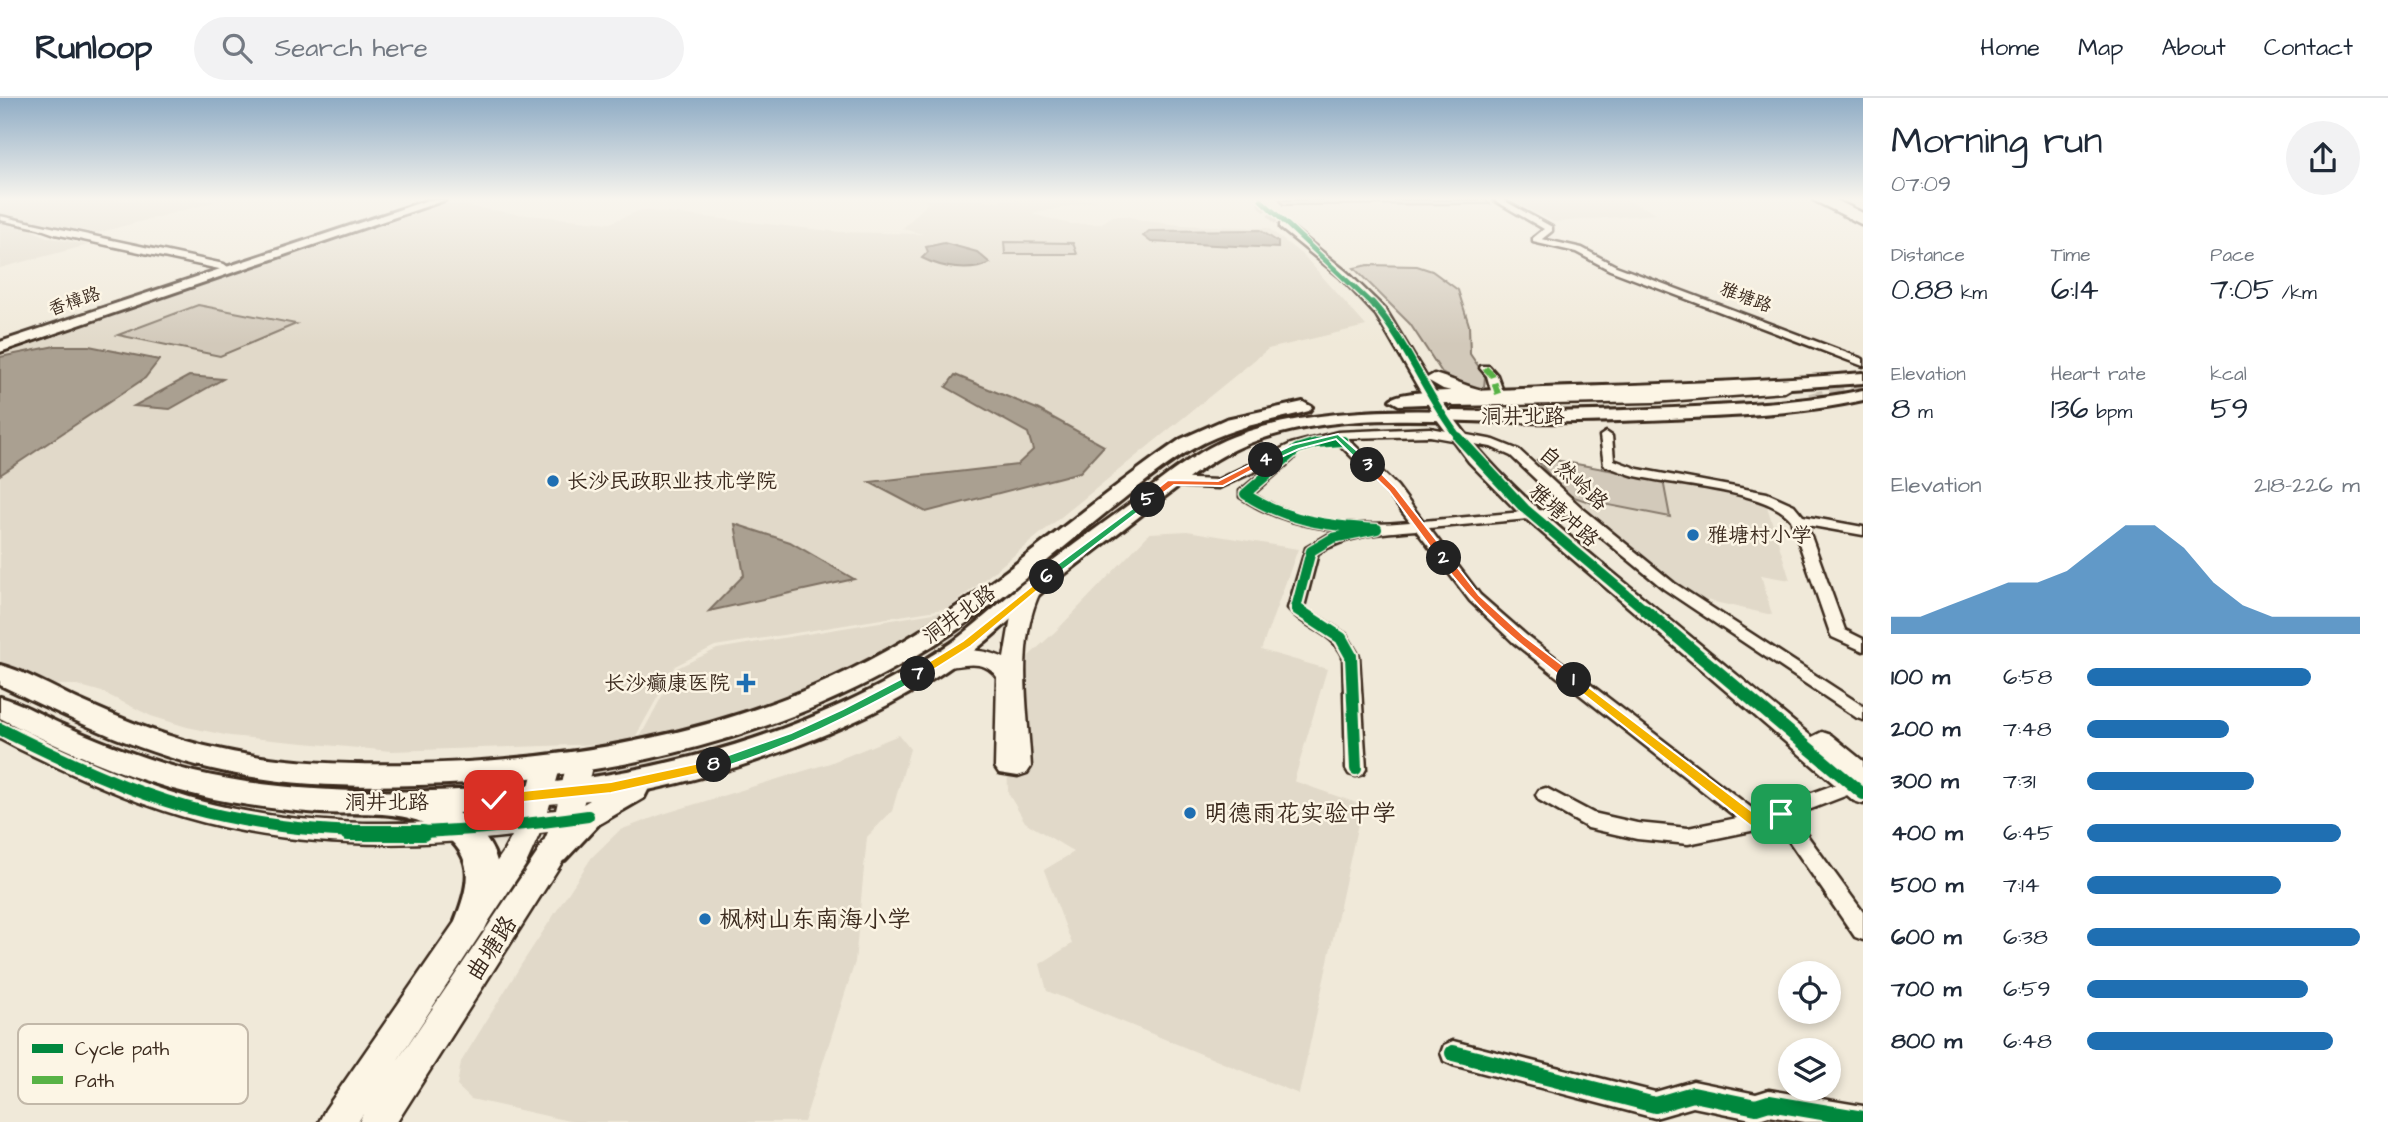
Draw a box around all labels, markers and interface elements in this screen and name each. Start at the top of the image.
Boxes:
search box [194,17,684,80]
text: Runloop [35,25,152,71]
icon: search [218,29,256,67]
text: Search here [274,30,428,66]
text: Home [1980,31,2040,65]
text: Map [2078,31,2123,65]
text: About [2161,31,2226,65]
text: Contact [2264,31,2353,65]
text: Morning run [1891,116,2103,168]
button: share [2286,121,2360,195]
text: 07:09 [1891,168,1951,200]
text: Distance [1891,242,1965,269]
text: Time [2051,242,2090,269]
text: Pace [2210,242,2254,269]
text: 0.88 [1891,269,1953,311]
text: 6:14 [2051,269,2099,311]
text: 7:05 [2210,269,2274,311]
street label: 雅塘路 [1716,276,1776,319]
text: km [1953,280,1987,307]
text: /km [2274,280,2317,307]
street label: 香樟路 [45,281,104,322]
text: Elevation [1891,361,1966,388]
text: Heart rate [2051,361,2146,388]
text: kcal [2210,361,2247,388]
text: 8 [1891,388,1910,430]
text: 136 [2051,388,2089,430]
text: 59 [2210,388,2249,430]
text: m [1910,399,1933,426]
text: bpm [2089,399,2132,426]
street label: 洞井北路 [1481,402,1565,431]
street label: 自然岭路 [1533,439,1615,517]
pin: 4 [1248,442,1284,478]
text: 4 [1259,446,1272,473]
pin: 3 [1350,448,1386,482]
text: 3 [1363,451,1372,478]
place label: 长沙民政职业技术学院 [567,467,777,496]
text: Elevation [1891,469,1982,501]
text: 218–226 m [2254,469,2360,501]
marker: 长沙民政职业技术学院 [545,473,561,489]
street label: 雅塘冲路 [1522,477,1605,554]
pin: 5 [1130,482,1166,518]
text: 5 [1141,486,1154,513]
place label: 雅塘村小学 [1707,521,1812,550]
marker: 雅塘村小学 [1685,527,1701,543]
pin: 2 [1426,540,1462,575]
text: 2 [1438,544,1449,571]
pin: 6 [1030,560,1064,594]
text: 6 [1041,563,1052,590]
street label: 洞井北路 [917,578,1002,651]
pin: 7 [900,656,936,692]
text: 7 [912,660,923,687]
text: 100 m [1891,661,1950,693]
text: 6:58 [2003,661,2052,693]
pin: 1 [1556,662,1592,698]
text: 1 [1572,666,1575,693]
place label: 长沙癫康医院 [604,669,730,698]
marker: 长沙癫康医院 [736,673,756,693]
text: 200 m [1891,713,1960,745]
text: 7:48 [2003,713,2052,745]
pin: 8 [696,748,732,782]
text: 8 [707,751,720,778]
text: 300 m [1891,765,1959,797]
text: 7:31 [2003,765,2036,797]
pin [464,770,524,830]
icon: check [475,781,513,819]
pin [1751,784,1811,844]
street label: 洞井北路 [345,788,429,817]
icon: arrive [1762,795,1800,833]
place label: 明德雨花实验中学 [1204,797,1396,831]
marker: 明德雨花实验中学 [1182,805,1198,821]
text: 400 m [1891,817,1963,849]
text: 6:45 [2003,817,2053,849]
text: 500 m [1891,869,1963,901]
text: 7:14 [2003,869,2040,901]
place label: 枫树山东南海小学 [719,903,911,937]
street label: 曲塘路 [458,909,526,988]
marker: 枫树山东南海小学 [697,911,713,927]
text: 600 m [1891,921,1962,953]
text: 6:38 [2003,921,2048,953]
map controls [1778,961,1841,1101]
button: locate [1778,961,1841,1024]
text: 700 m [1891,973,1961,1005]
text: 6:59 [2003,973,2051,1005]
legend [18,1024,248,1104]
text: 800 m [1891,1025,1962,1057]
text: 6:48 [2003,1025,2052,1057]
text: Cycle path [75,1036,170,1064]
button: layers [1778,1038,1841,1101]
text: Path [75,1068,114,1095]

